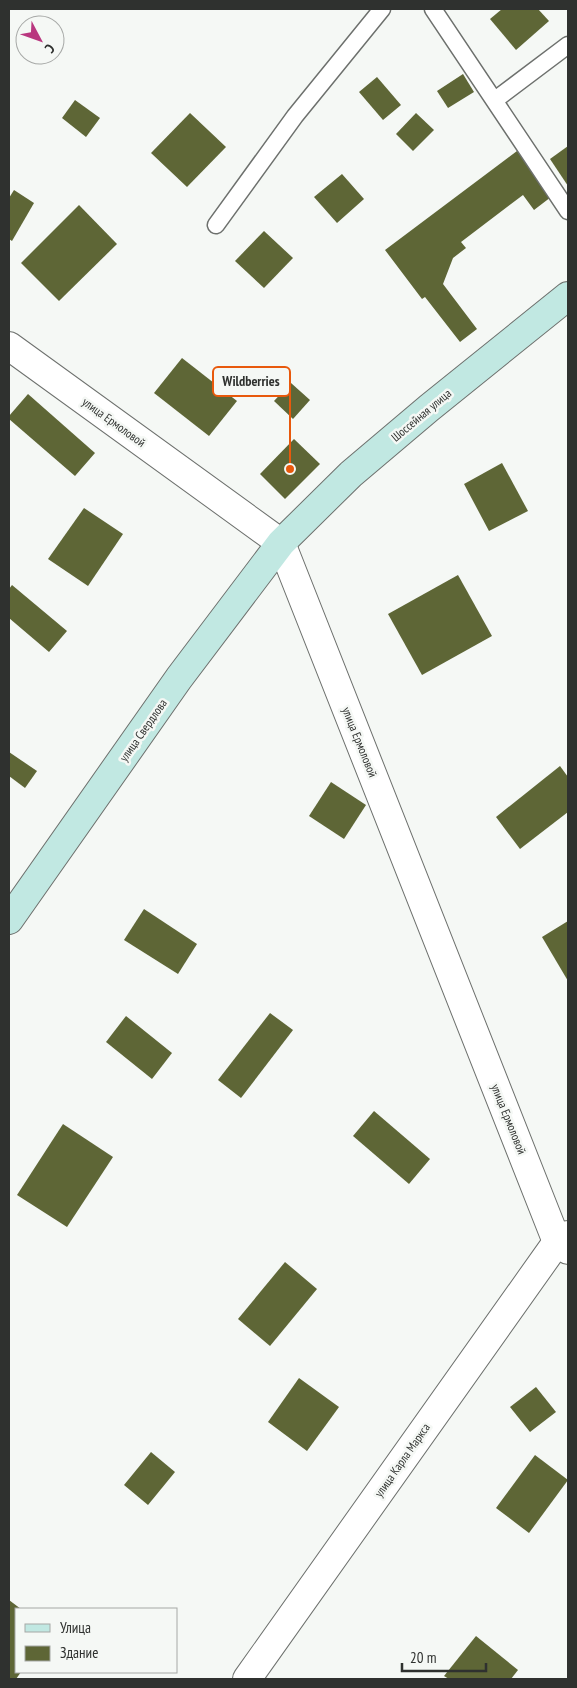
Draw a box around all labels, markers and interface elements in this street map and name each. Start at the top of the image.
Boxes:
north arrow [15,15,65,65]
text: С [41,40,59,57]
callout: Wildberries [213,367,290,396]
text: Wildberries [221,372,280,390]
street label: Шоссейная улица [388,385,454,444]
street label: улица Ермоловой [80,394,148,450]
street label: улица Свердлова [116,696,170,764]
street label: улица Ермоловой [339,705,381,779]
street label: улица Ермоловой [488,1082,530,1156]
street label: улица Карла Маркса [371,1420,433,1500]
legend [15,1608,178,1673]
text: Улица [60,1618,91,1637]
scale bar [402,1640,486,1672]
text: Здание [60,1643,98,1662]
text: 20 m [410,1648,436,1667]

